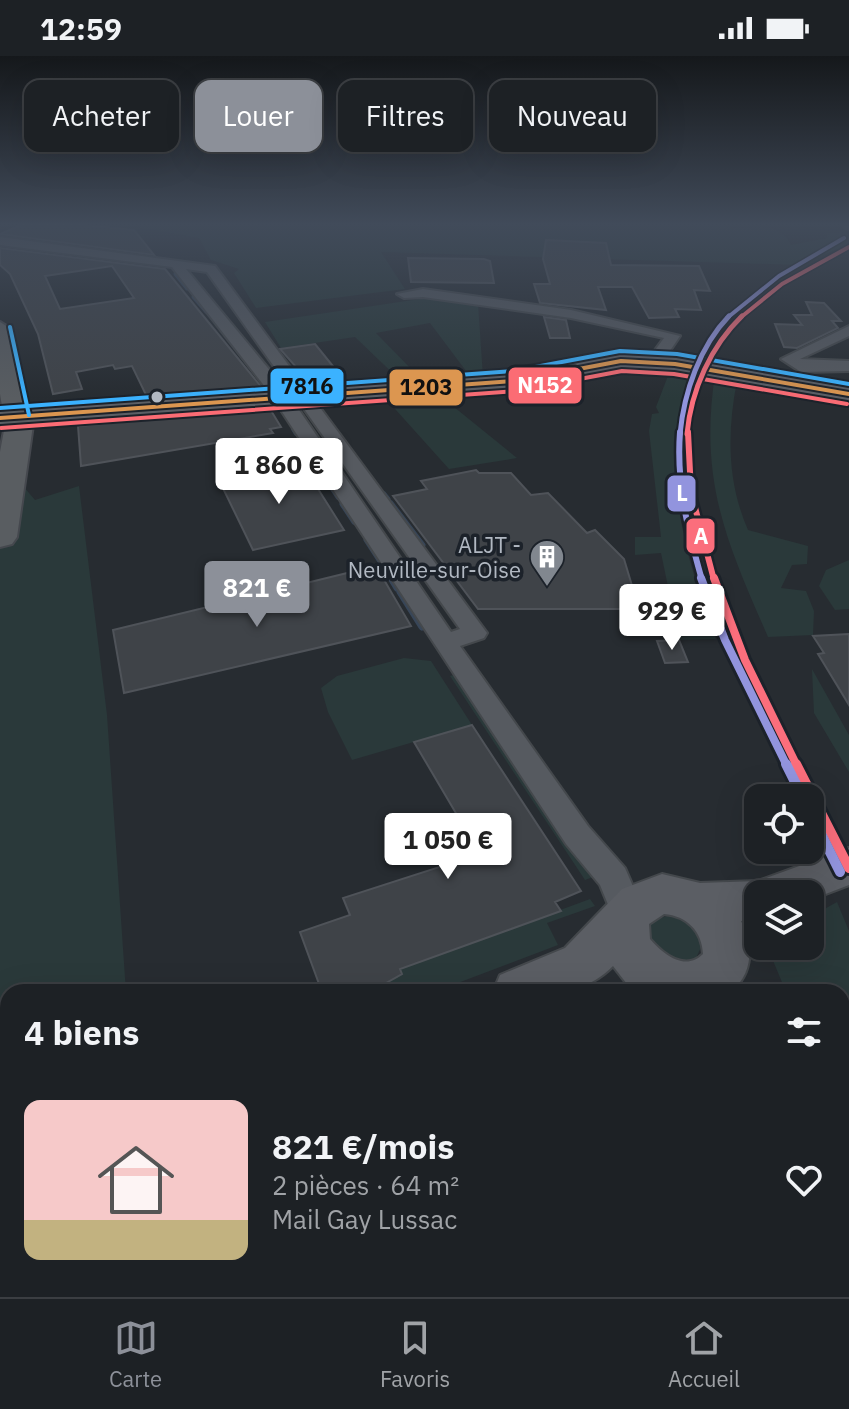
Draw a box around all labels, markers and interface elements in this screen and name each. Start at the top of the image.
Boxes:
text: 12:59 [40,9,122,48]
chip: Acheter [24,80,179,152]
chip: Louer [195,80,322,152]
chip: Filtres [338,80,473,152]
chip: Nouveau [489,80,656,152]
line badge: N152 [507,366,583,405]
line badge: 7816 [269,367,345,405]
line badge: 1203 [388,368,464,407]
text: N152 [517,370,573,399]
text: 7816 [281,371,333,400]
text: 1203 [400,372,452,401]
unlabelled marker [149,389,165,405]
pin: 1 860 € [205,438,353,506]
text: 1 860 € [234,447,324,481]
line badge: L [666,474,697,513]
text: L [676,478,688,507]
line badge: A [685,517,716,555]
text: A [693,521,709,550]
place label: ALJT - Neuville-sur-Oise [348,530,521,584]
building icon: ALJT - Neuville-sur-Oise [528,538,566,588]
pin: 821 € [201,561,313,629]
text: 821 € [222,570,292,604]
pin: 929 € [616,584,728,652]
text: 929 € [637,593,707,627]
map controls [744,784,824,960]
button: locate [744,784,824,864]
pin: 1 050 € [374,813,522,881]
text: 1 050 € [403,822,493,856]
button: layers [744,880,824,960]
text: 4 biens [24,1010,139,1054]
icon: filters [782,1010,826,1054]
text: 821 €/mois [272,1124,454,1168]
icon: home [88,1132,184,1228]
icon: heart [782,1158,826,1202]
text: 2 pièces · 64 m² [272,1168,459,1202]
text: Mail Gay Lussac [272,1202,457,1236]
tab: Carte [109,1316,162,1393]
tab: Favoris [380,1316,450,1393]
tab: Accueil [668,1316,740,1393]

